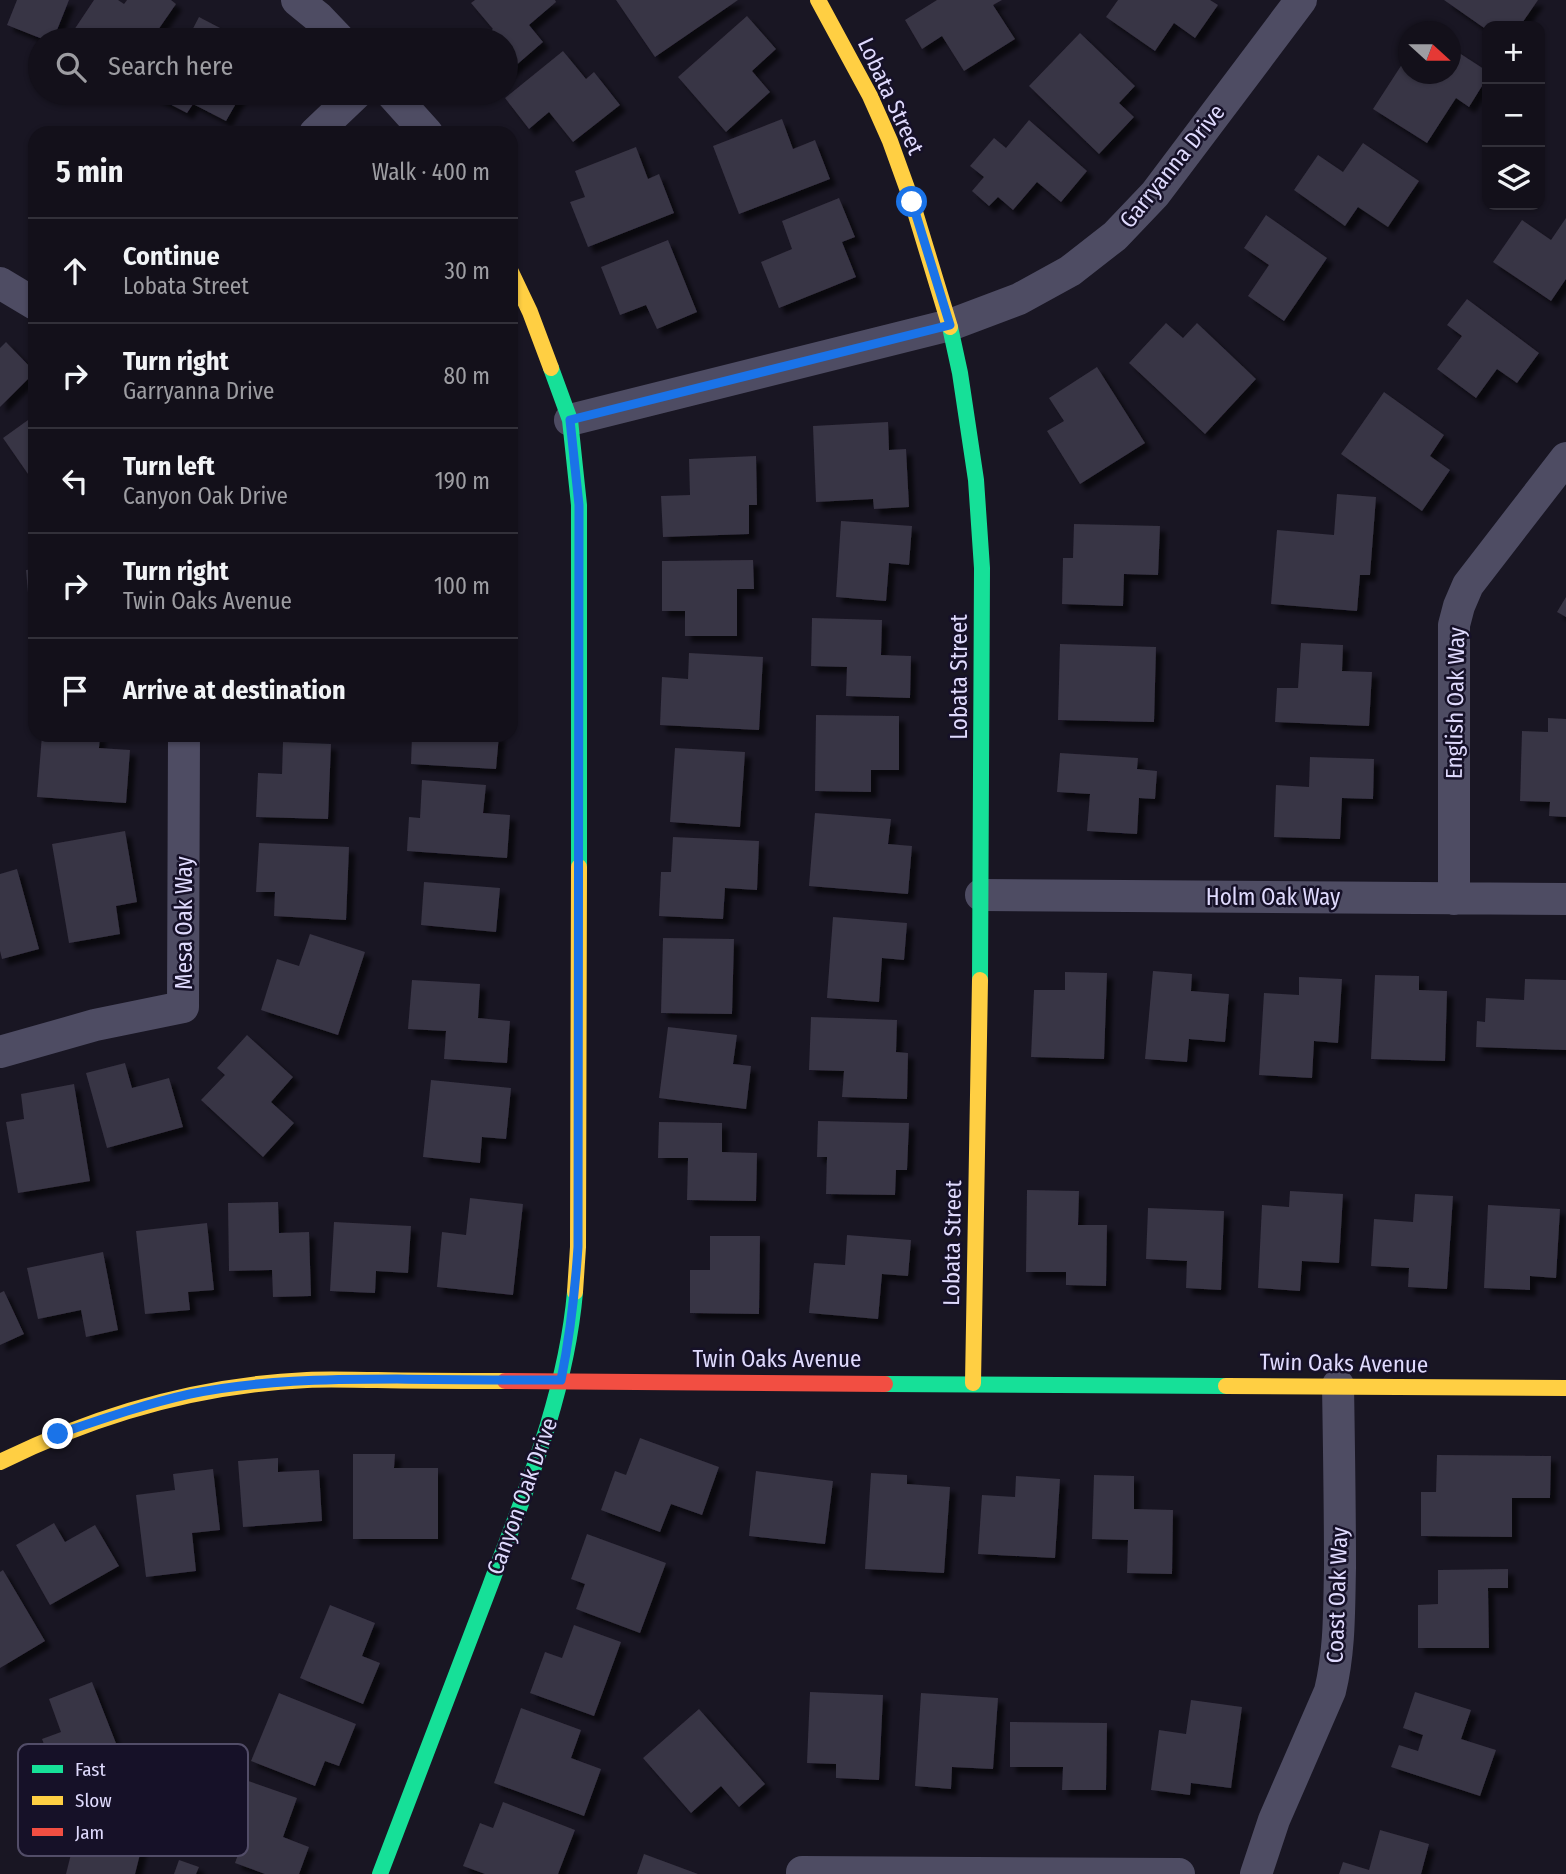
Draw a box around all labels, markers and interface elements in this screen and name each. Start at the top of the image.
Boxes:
north arrow [1398,21,1461,84]
map controls [1482,21,1545,210]
button: + [1482,21,1545,84]
search box [28,28,518,105]
street label: Lobata Street [852,33,930,159]
icon: search [52,48,90,86]
text: Search here [108,51,233,82]
button: − [1482,84,1545,147]
street label: Garryanna Drive [1114,98,1230,234]
button: layers [1482,147,1545,210]
text: 5 min [56,154,123,190]
text: Walk · 400 m [372,158,490,186]
route start [896,186,927,217]
text: Continue [123,241,220,272]
icon: ahead [56,252,94,290]
text: 30 m [445,257,490,285]
text: Lobata Street [123,272,249,300]
text: Turn right [123,346,229,377]
icon: right [56,357,94,395]
text: 80 m [443,362,490,390]
text: Garryanna Drive [123,377,274,405]
text: Turn left [123,451,215,482]
icon: left [56,462,94,500]
text: 190 m [435,467,490,495]
text: Canyon Oak Drive [123,482,288,510]
text: Turn right [123,556,229,587]
icon: right [56,567,94,605]
text: 100 m [434,572,490,600]
text: Twin Oaks Avenue [123,587,292,615]
street label: Lobata Street [945,614,973,740]
street label: English Oak Way [1440,626,1470,779]
icon: arrive [56,672,94,710]
text: Arrive at destination [123,675,346,706]
street label: Mesa Oak Way [170,856,198,990]
street label: Holm Oak Way [1206,883,1341,911]
street label: Lobata Street [937,1179,967,1306]
street label: Twin Oaks Avenue [693,1345,861,1373]
street label: Twin Oaks Avenue [1259,1348,1429,1378]
street label: Canyon Oak Drive [481,1414,563,1578]
route end [42,1418,73,1449]
street label: Coast Oak Way [1321,1526,1353,1664]
legend [18,1744,248,1856]
text: Fast [75,1758,106,1781]
text: Slow [75,1789,112,1812]
text: Jam [75,1821,104,1844]

